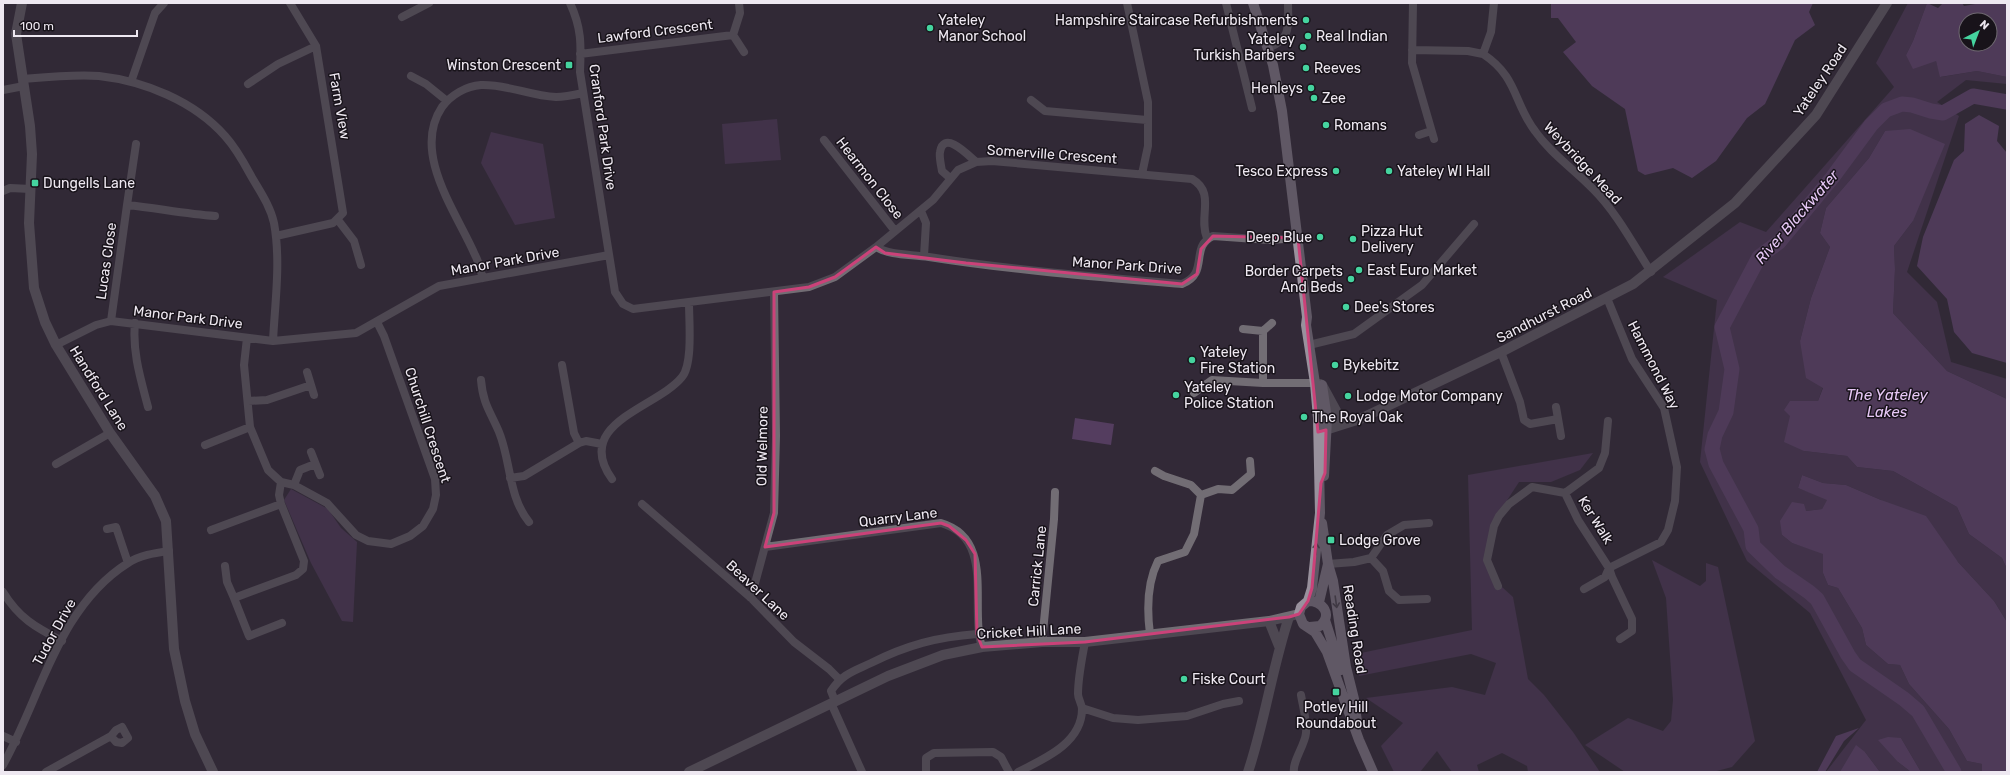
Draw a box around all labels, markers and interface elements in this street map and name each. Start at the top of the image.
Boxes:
scale bar [14,12,137,38]
place label: Yateley Manor School [938,12,1026,45]
place label: Hampshire Staircase Refurbishments [1055,12,1298,29]
north arrow [1958,12,1998,52]
marker: Hampshire Staircase Refurbishments [1301,15,1311,25]
street label: Lawford Crescent [596,16,714,47]
text: N [1977,17,1992,32]
text: 100 m [20,19,54,33]
marker: Yateley Manor School [925,23,935,33]
place label: Real Indian [1316,28,1388,45]
place label: Yateley Turkish Barbers [1194,31,1295,64]
marker: Real Indian [1303,31,1313,41]
street label: Yateley Road [1790,41,1851,120]
marker: Yateley Turkish Barbers [1298,42,1308,52]
place label: Winston Crescent [446,57,562,74]
marker: Winston Crescent [564,60,574,70]
place label: Reeves [1314,60,1361,77]
street label: Cranford Park Drive [585,63,620,191]
marker: Reeves [1301,63,1311,73]
street label: Farm View [325,71,354,141]
place label: Henleys [1251,80,1303,97]
marker: Henleys [1306,83,1316,93]
place label: Zee [1322,90,1346,107]
marker: Zee [1309,93,1319,103]
place label: Romans [1334,117,1387,134]
street label: Weybridge Mead [1540,119,1625,208]
marker: Romans [1321,120,1331,130]
street label: Hearmon Close [832,134,907,223]
street label: Somerville Crescent [986,141,1118,168]
place label: Tesco Express [1235,163,1328,180]
place label: Yateley WI Hall [1397,163,1490,180]
marker: Tesco Express [1331,166,1341,176]
marker: Yateley WI Hall [1384,166,1394,176]
water label: River Blackwater [1751,166,1843,268]
place label: Dungells Lane [43,175,135,192]
marker: Dungells Lane [30,178,40,188]
street label: Lucas Close [93,221,120,301]
place label: Pizza Hut Delivery [1361,223,1423,256]
place label: Deep Blue [1246,229,1312,246]
marker: Deep Blue [1315,232,1325,242]
marker: Pizza Hut Delivery [1348,234,1358,244]
street label: Manor Park Drive [449,244,561,279]
street label: Manor Park Drive [1072,253,1183,278]
place label: East Euro Market [1367,262,1478,279]
place label: Border Carpets And Beds [1245,263,1343,296]
marker: East Euro Market [1354,265,1364,275]
marker: Border Carpets And Beds [1346,274,1356,284]
street label: Sandhurst Road [1494,284,1595,347]
place label: Dee's Stores [1354,299,1435,316]
street label: Manor Park Drive [132,302,244,333]
marker: Dee's Stores [1341,302,1351,312]
street label: Hammond Way [1624,318,1683,412]
street label: Handford Lane [66,343,131,434]
place label: Yateley Fire Station [1200,344,1275,377]
marker: Yateley Fire Station [1187,355,1197,365]
place label: Bykebitz [1343,357,1399,374]
marker: Bykebitz [1330,360,1340,370]
street label: Churchill Crescent [401,365,454,485]
place label: Yateley Police Station [1184,379,1274,412]
water label: The Yateley Lakes [1846,386,1929,421]
place label: Lodge Motor Company [1356,388,1503,405]
marker: Yateley Police Station [1171,390,1181,400]
marker: Lodge Motor Company [1343,391,1353,401]
street label: Old Welmore [753,406,772,486]
place label: The Royal Oak [1312,409,1404,426]
marker: The Royal Oak [1299,412,1309,422]
street label: Ker Walk [1574,493,1617,548]
street label: Quarry Lane [858,504,938,531]
street label: Carrick Lane [1025,525,1050,607]
place label: Lodge Grove [1339,532,1421,549]
marker: Lodge Grove [1326,535,1336,545]
one-way arrow [1312,543,1319,556]
street label: Beaver Lane [722,557,793,624]
street label: Reading Road [1339,583,1370,675]
one-way arrow [1332,595,1340,608]
street label: Tudor Drive [29,596,80,669]
street label: Cricket Hill Lane [976,620,1082,643]
place label: Fiske Court [1192,671,1266,688]
marker: Fiske Court [1179,674,1189,684]
marker: Potley Hill Roundabout [1331,687,1341,697]
place label: Potley Hill Roundabout [1296,699,1377,732]

